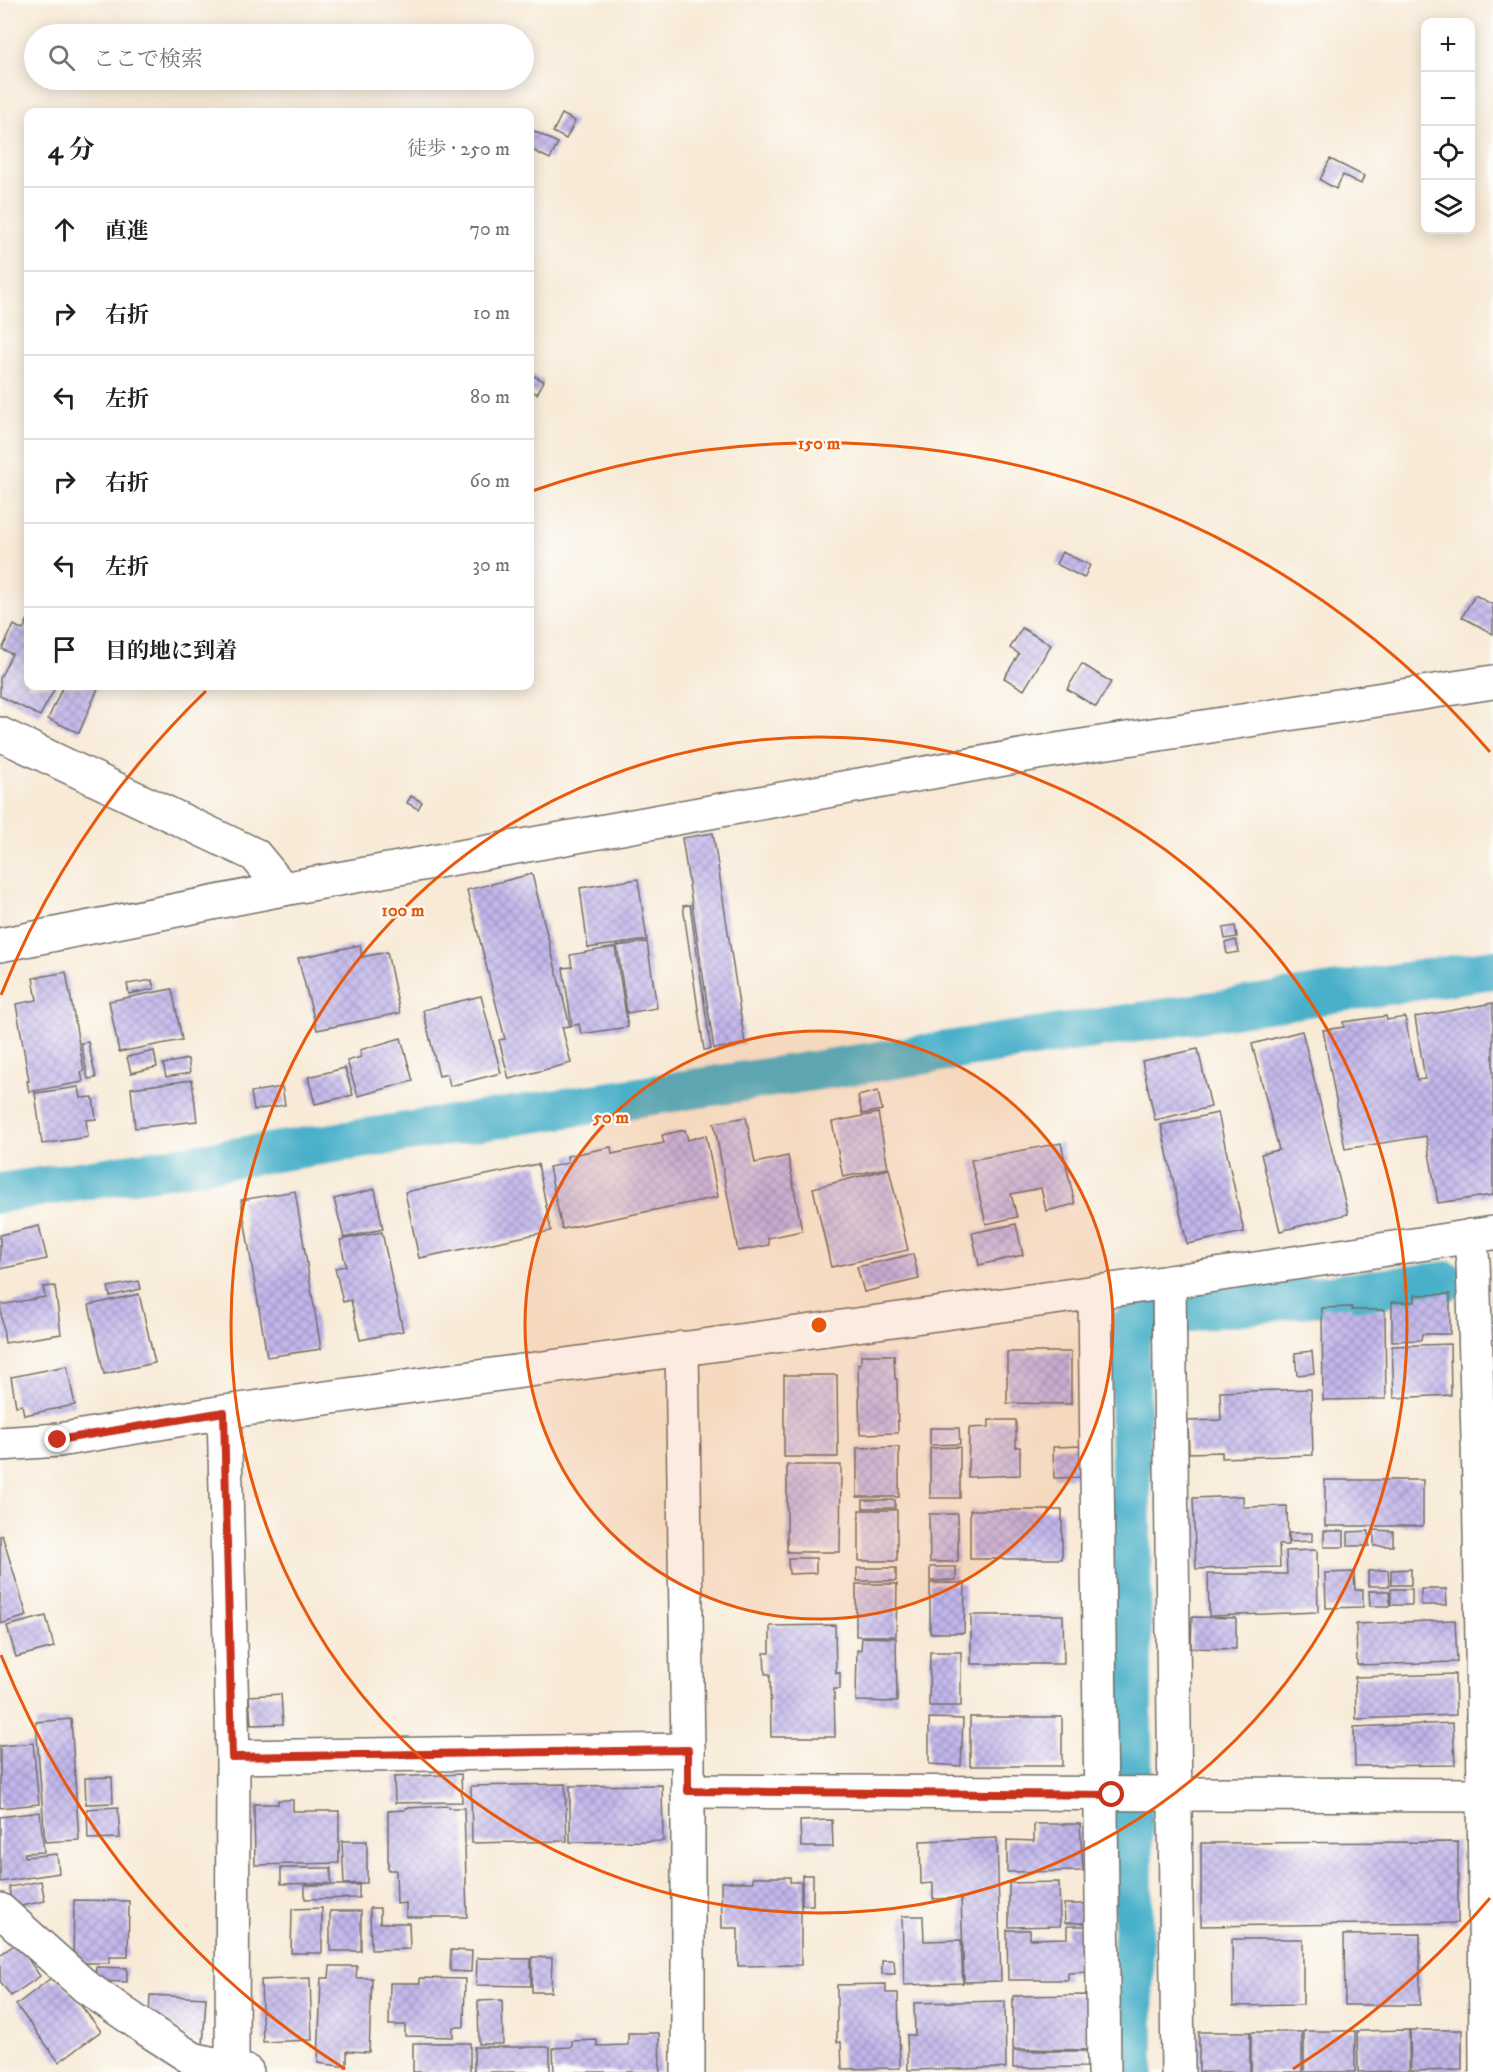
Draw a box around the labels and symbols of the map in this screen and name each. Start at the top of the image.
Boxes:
text: 150 m [798,433,841,455]
text: 100 m [381,900,425,922]
text: 50 m [592,1107,629,1129]
centre of rings [809,1315,829,1335]
route end [44,1426,70,1452]
route start [1098,1781,1124,1807]

